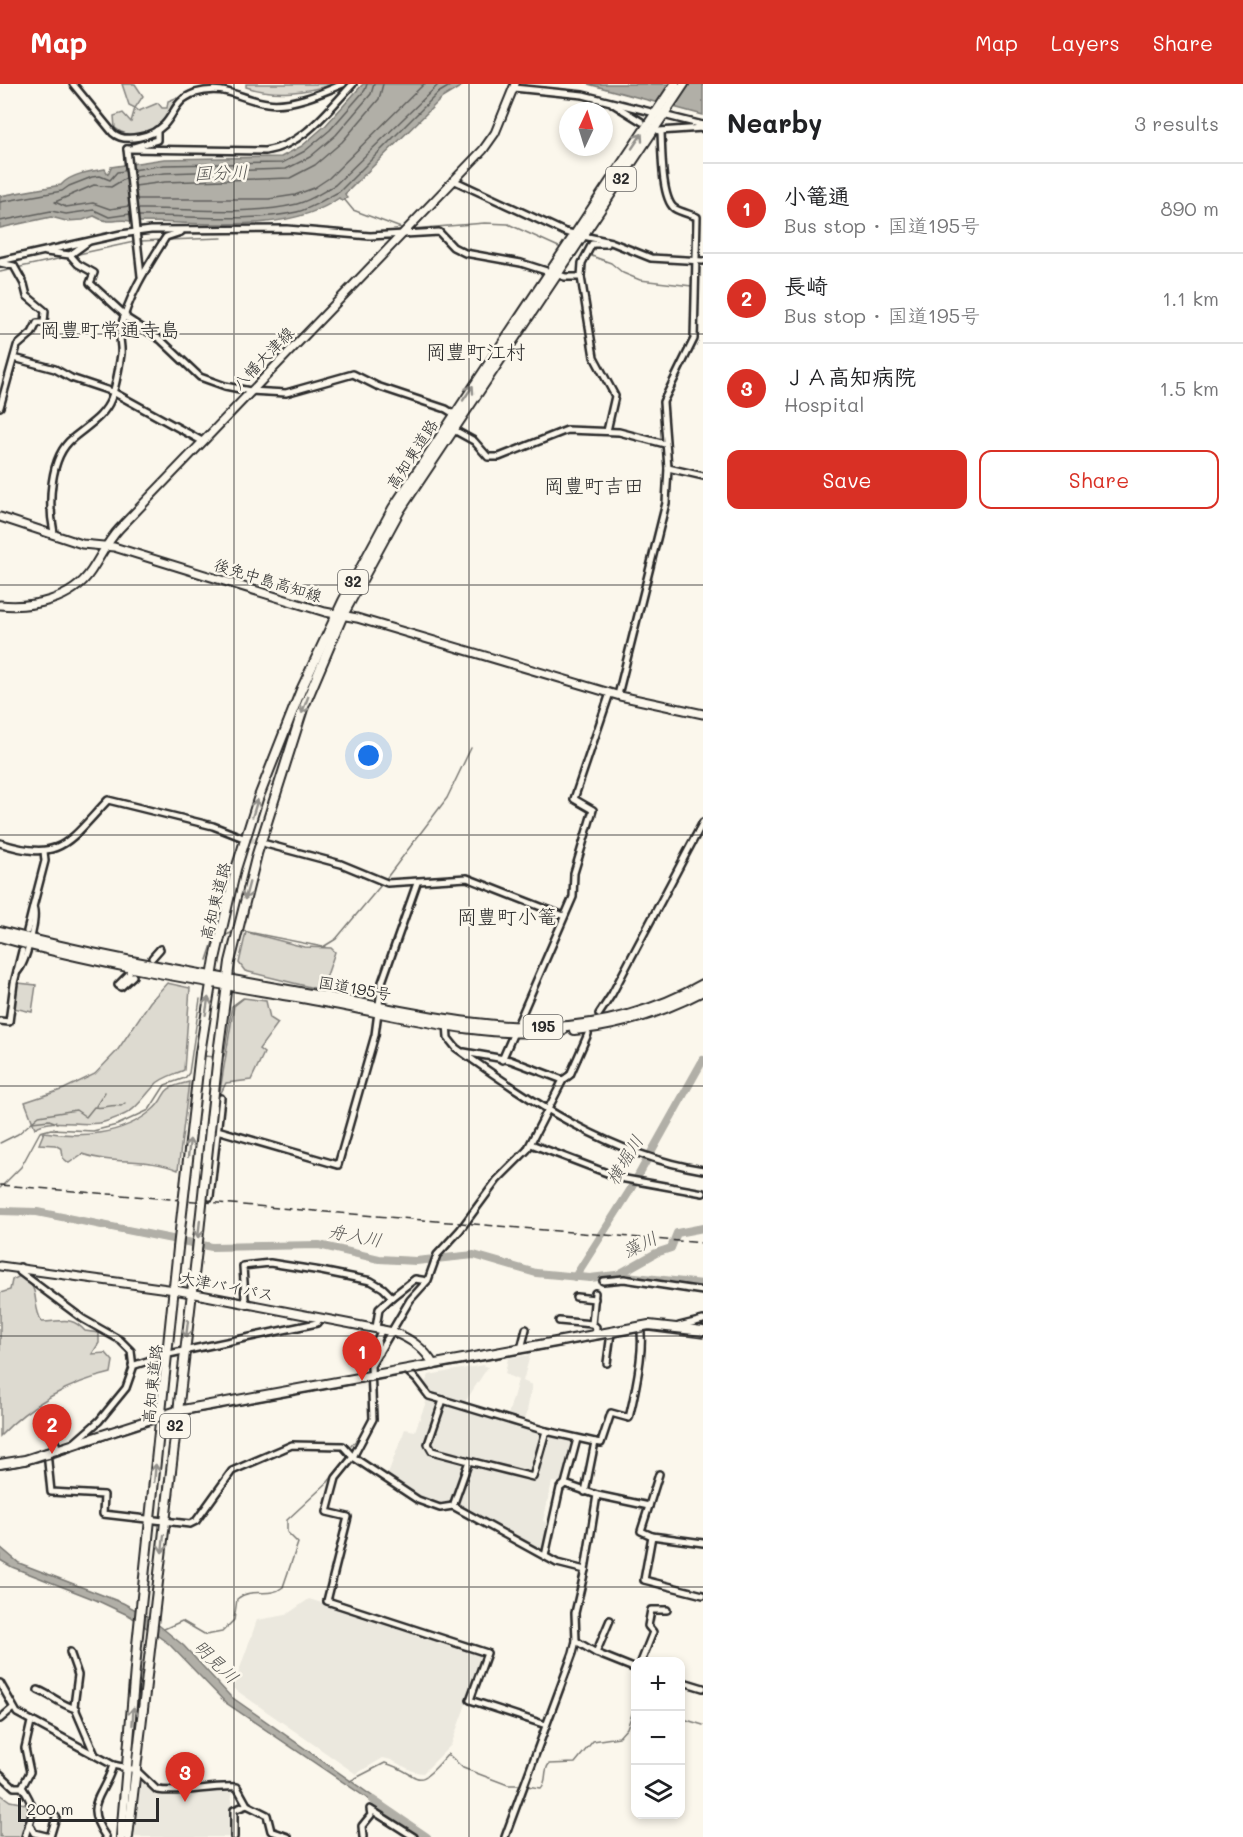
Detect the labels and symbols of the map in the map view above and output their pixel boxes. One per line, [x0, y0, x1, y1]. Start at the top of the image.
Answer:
north arrow [559, 102, 613, 156]
one-way arrow [631, 133, 643, 149]
water label: 国分川 [194, 159, 248, 185]
road number: 32 [606, 167, 636, 191]
district label: 岡豊町常通寺島 [40, 316, 180, 342]
street label: 八幡大津線 [227, 322, 298, 394]
district label: 岡豊町江村 [426, 338, 526, 364]
one-way arrow [462, 385, 474, 402]
street label: 高知東道路 [381, 414, 442, 493]
district label: 岡豊町吉田 [544, 472, 644, 498]
street label: 後免中島高知線 [212, 553, 325, 606]
road number: 32 [338, 570, 368, 594]
one-way arrow [298, 695, 309, 714]
your location [354, 741, 383, 770]
one-way arrow [250, 799, 261, 818]
street label: 高知東道路 [195, 860, 234, 942]
one-way arrow [240, 881, 252, 900]
district label: 岡豊町小篭 [457, 903, 557, 929]
street label: 国道195号 [317, 971, 393, 1004]
one-way arrow [201, 996, 212, 1016]
road number: 195 [524, 1015, 562, 1039]
water label: 横堀川 [600, 1130, 648, 1189]
one-way arrow [184, 1138, 195, 1158]
water label: 舟入川 [326, 1218, 384, 1252]
one-way arrow [193, 1219, 204, 1238]
water label: 藻川 [618, 1225, 661, 1263]
street label: 大津バイパス [178, 1266, 276, 1305]
one-way arrow [181, 1319, 192, 1338]
pin: 1 [342, 1332, 382, 1381]
street label: 高知東道路 [137, 1343, 166, 1425]
pin: 2 [32, 1404, 72, 1454]
road number: 32 [160, 1414, 190, 1438]
one-way arrow [150, 1463, 161, 1483]
one-way arrow [157, 1533, 168, 1553]
water label: 明見川 [189, 1634, 244, 1689]
one-way arrow [127, 1707, 138, 1727]
pin: 3 [166, 1752, 204, 1802]
scale bar [18, 1795, 159, 1822]

